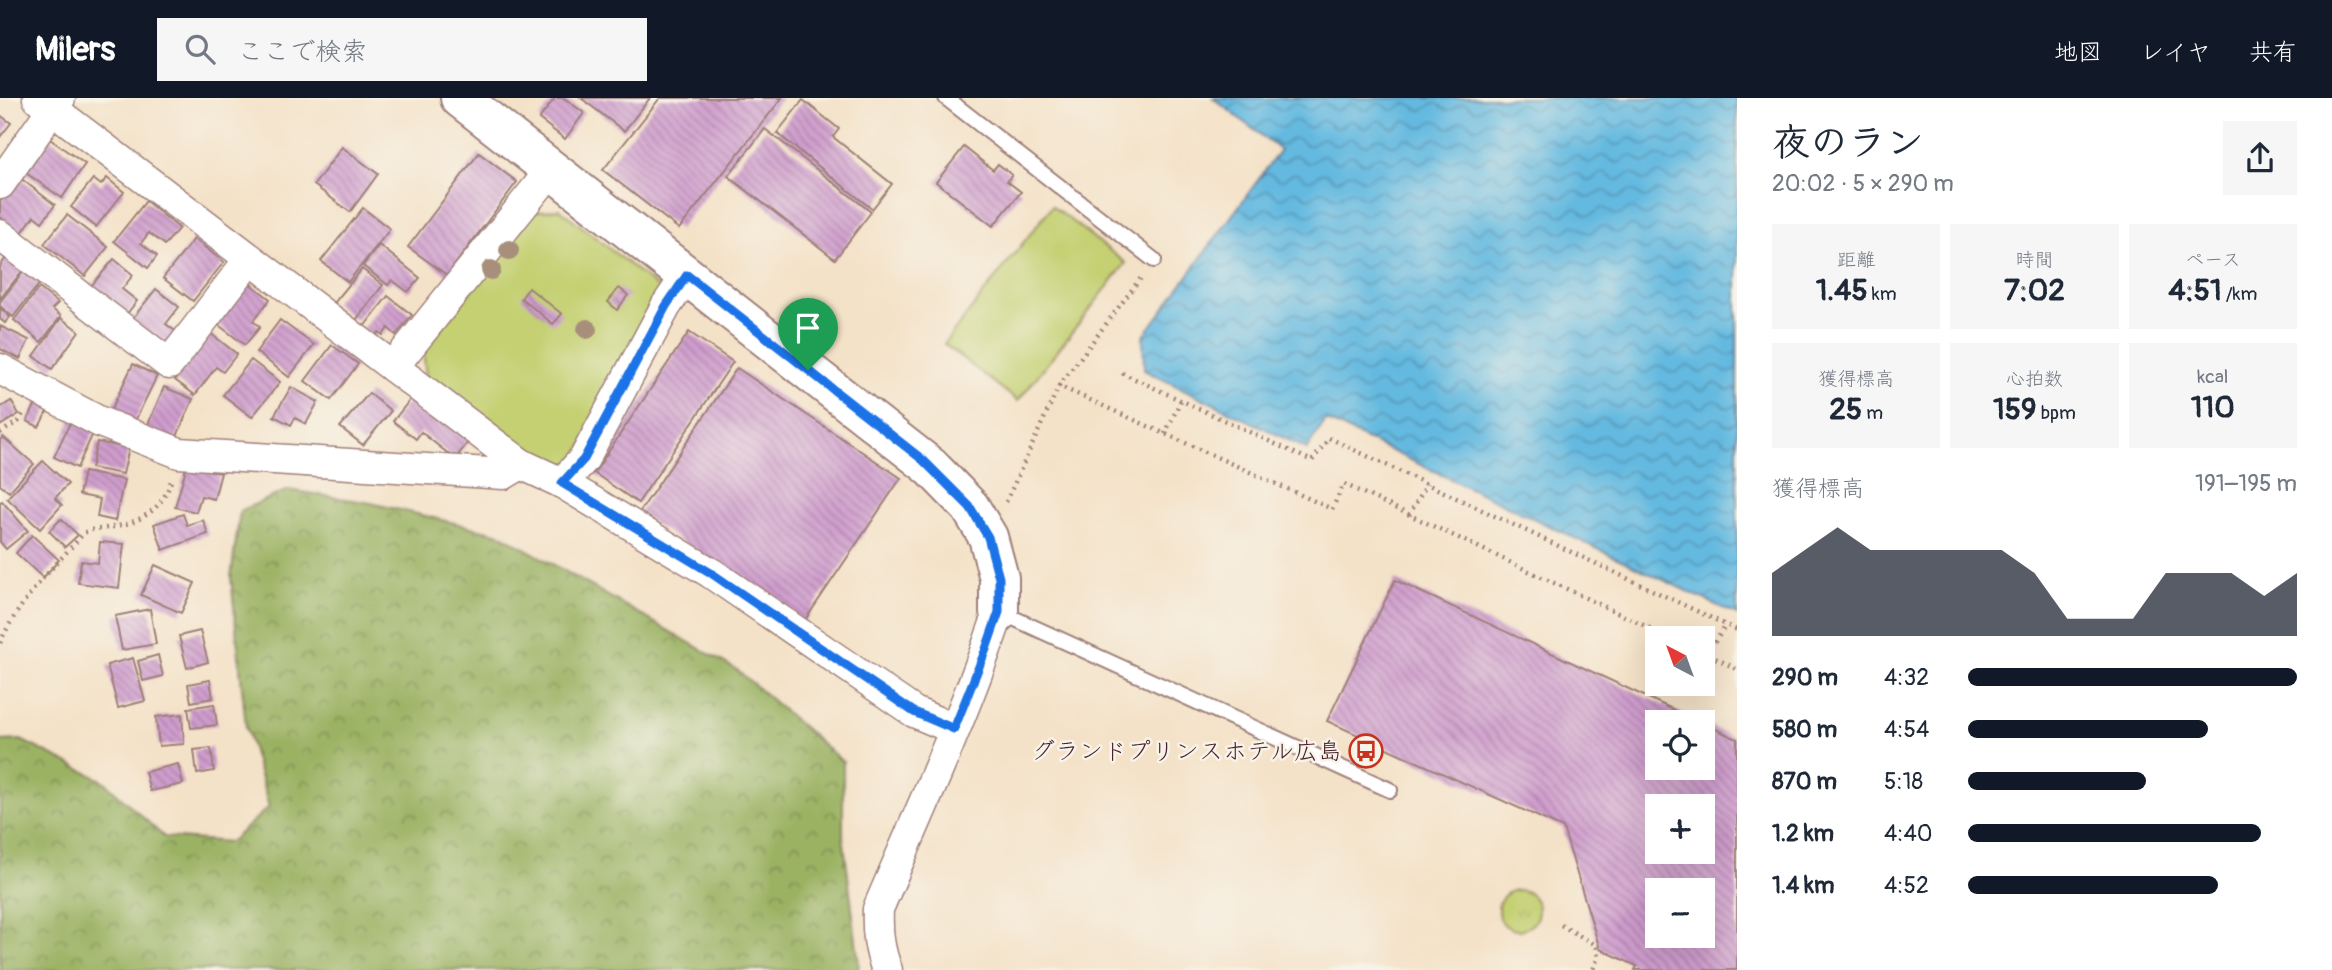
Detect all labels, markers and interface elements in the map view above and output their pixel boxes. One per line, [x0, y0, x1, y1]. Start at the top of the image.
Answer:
search box [157, 18, 647, 81]
text: Milers [35, 29, 115, 70]
icon: search [181, 30, 219, 68]
text: ここで検索 [237, 36, 367, 68]
text: 地図 [2054, 38, 2102, 67]
text: レイヤ [2140, 38, 2211, 67]
text: 共有 [2249, 38, 2297, 67]
text: 夜のラン [1772, 119, 1924, 167]
button: share [2223, 121, 2297, 195]
text: 20:02 · 5 × 290 m [1772, 169, 1954, 198]
text: 距離 [1837, 248, 1875, 272]
text: 時間 [2015, 248, 2054, 272]
text: ペース [2185, 248, 2241, 272]
text: 1.45 [1816, 272, 1868, 309]
text: 7:02 [2004, 272, 2065, 309]
text: 4:51 [2168, 272, 2222, 309]
text: km [1868, 282, 1897, 306]
text: /km [2222, 282, 2257, 306]
pin [778, 298, 838, 370]
icon: arrive [789, 309, 827, 347]
text: kcal [2197, 365, 2228, 389]
text: 獲得標高 [1818, 367, 1894, 391]
text: 心拍数 [2006, 367, 2063, 391]
text: 110 [2191, 389, 2235, 426]
text: 25 [1829, 391, 1862, 428]
text: 159 [1993, 391, 2037, 428]
text: m [1862, 401, 1883, 425]
text: bpm [2037, 401, 2076, 425]
text: 191–195 m [2195, 469, 2297, 498]
text: 獲得標高 [1772, 474, 1864, 503]
north arrow [1645, 626, 1715, 696]
map controls [1645, 626, 1715, 948]
text: 290 m [1772, 663, 1838, 692]
text: 4:32 [1884, 663, 1929, 692]
button: locate [1645, 710, 1715, 780]
text: 580 m [1772, 715, 1837, 744]
text: 4:54 [1884, 715, 1929, 744]
bus stop icon: グランドプリンスホテル広島 [1347, 732, 1385, 770]
place label: グランドプリンスホテル広島 [1031, 737, 1342, 766]
text: 870 m [1772, 767, 1837, 796]
text: 5:18 [1884, 767, 1923, 796]
button: + [1645, 794, 1715, 864]
text: 1.2 km [1772, 819, 1834, 848]
text: 4:40 [1884, 819, 1933, 848]
text: 1.4 km [1772, 871, 1834, 900]
text: 4:52 [1884, 871, 1929, 900]
button: − [1645, 878, 1715, 948]

